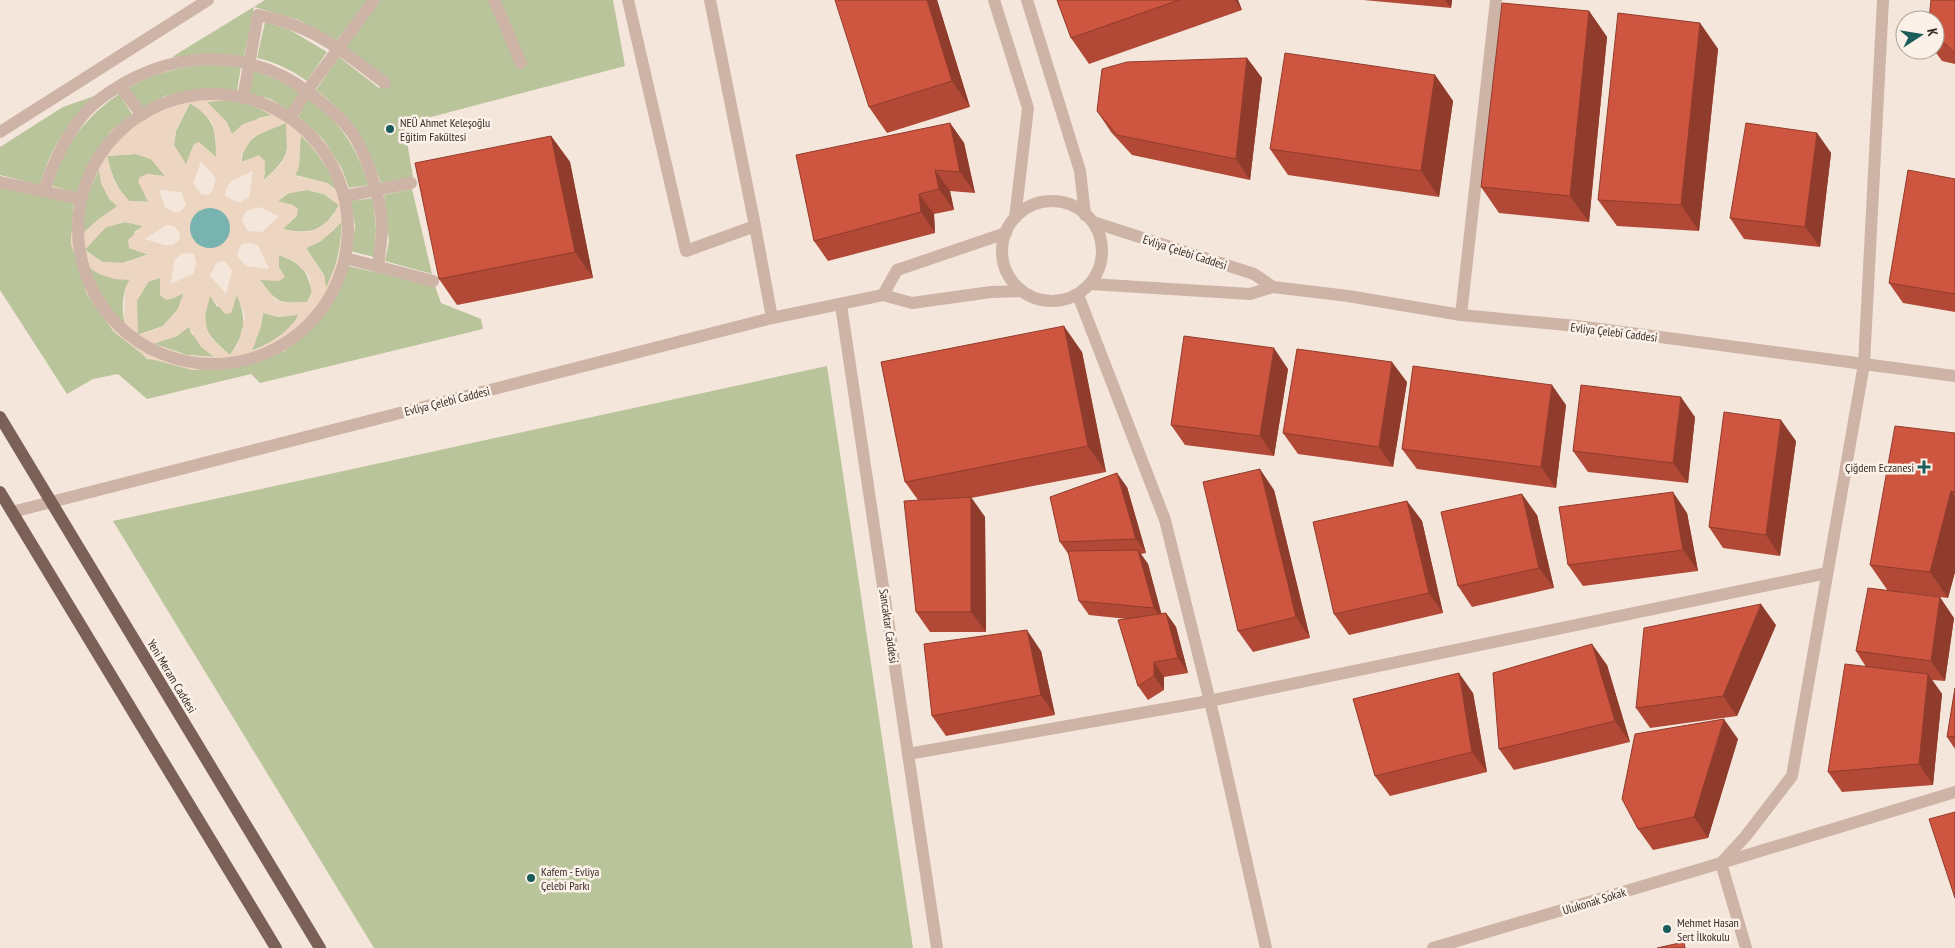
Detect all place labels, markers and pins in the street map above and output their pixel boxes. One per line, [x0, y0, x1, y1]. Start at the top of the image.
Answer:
place label: NEÜ Ahmet Keleşoğlu Eğitim Fakültesi [400, 115, 490, 144]
marker: NEÜ Ahmet Keleşoğlu Eğitim Fakültesi [384, 123, 396, 135]
place label: Çiğdem Eczanesi [1845, 460, 1914, 475]
marker: Çiğdem Eczanesi [1918, 461, 1930, 473]
place label: Kafem - Evliya Çelebi Parkı [541, 864, 600, 893]
marker: Kafem - Evliya Çelebi Parkı [525, 872, 537, 884]
place label: Mehmet Hasan Sert İlkokulu [1677, 915, 1739, 944]
marker: Mehmet Hasan Sert İlkokulu [1661, 923, 1673, 935]

